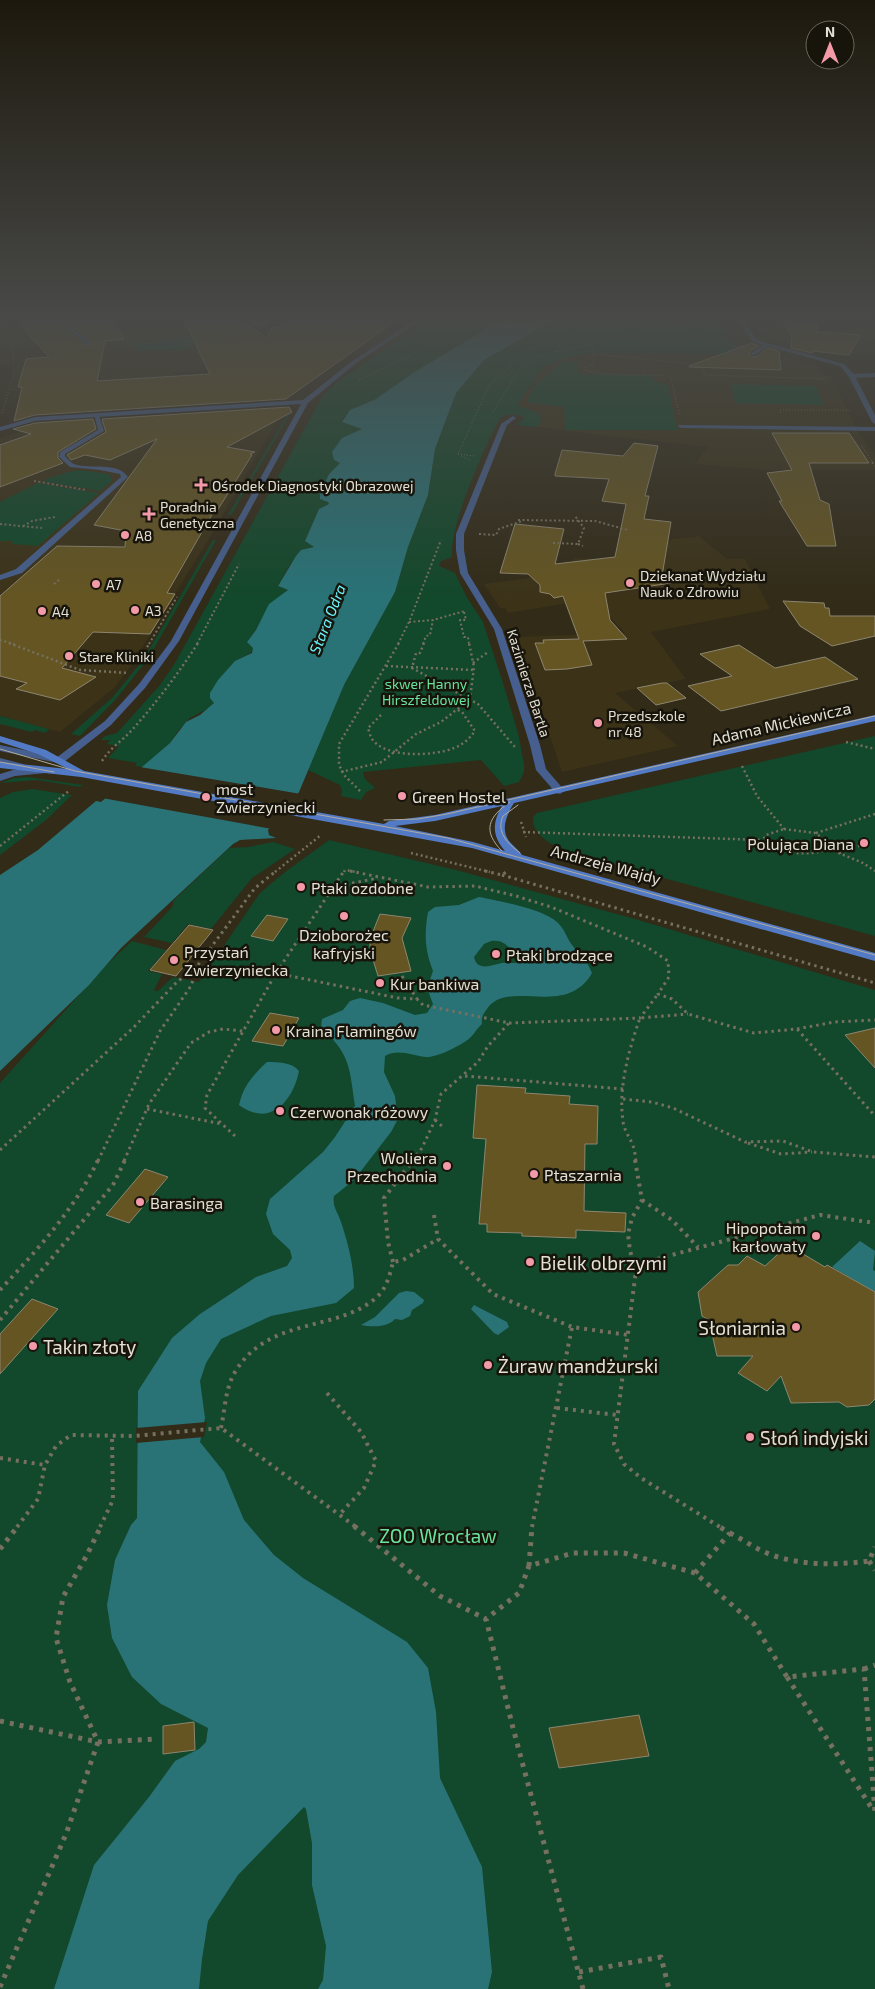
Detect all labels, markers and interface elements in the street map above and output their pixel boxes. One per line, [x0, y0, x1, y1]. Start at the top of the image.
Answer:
north arrow [805, 20, 855, 70]
text: N [825, 23, 835, 40]
place label: Ośrodek Diagnostyki Obrazowej [212, 477, 414, 494]
marker: Ośrodek Diagnostyki Obrazowej [194, 478, 208, 492]
place label: Poradnia Genetyczna [160, 498, 234, 531]
marker: Poradnia Genetyczna [142, 507, 156, 521]
place label: A8 [135, 527, 152, 544]
marker: A8 [119, 529, 131, 541]
place label: Dziekanat Wydziału Nauk o Zdrowiu [640, 567, 766, 600]
place label: A7 [106, 576, 121, 593]
marker: Dziekanat Wydziału Nauk o Zdrowiu [624, 577, 636, 589]
marker: A7 [90, 578, 102, 590]
water label: Stara Odra [305, 582, 349, 656]
place label: A3 [145, 602, 162, 619]
place label: A4 [52, 603, 69, 620]
marker: A3 [129, 604, 141, 616]
marker: A4 [36, 605, 48, 617]
street label: Kazimierza Bartla [504, 627, 554, 739]
place label: Stare Kliniki [79, 648, 154, 665]
marker: Stare Kliniki [63, 650, 75, 662]
park label: skwer Hanny Hirszfeldowej [382, 675, 470, 708]
street label: Adama Mickiewicza [709, 698, 853, 748]
place label: Przedszkole nr 48 [608, 707, 685, 740]
marker: Przedszkole nr 48 [592, 717, 604, 729]
place label: most Zwierzyniecki [216, 779, 316, 816]
place label: Green Hostel [412, 787, 506, 806]
marker: Green Hostel [396, 790, 408, 802]
marker: most Zwierzyniecki [200, 791, 212, 803]
place label: Polująca Diana [747, 834, 854, 854]
marker: Polująca Diana [858, 837, 870, 849]
street label: Andrzeja Wajdy [549, 840, 664, 889]
place label: Ptaki ozdobne [311, 878, 413, 897]
marker: Ptaki ozdobne [295, 881, 307, 893]
marker: Dzioborożec kafryjski [338, 910, 350, 922]
place label: Dzioborożec kafryjski [299, 925, 389, 963]
place label: Przystań Zwierzyniecka [184, 942, 288, 979]
place label: Ptaki brodzące [506, 945, 613, 964]
marker: Ptaki brodzące [490, 948, 502, 960]
marker: Przystań Zwierzyniecka [168, 954, 180, 966]
place label: Kur bankiwa [390, 974, 479, 993]
marker: Kur bankiwa [374, 977, 386, 989]
place label: Kraina Flamingów [286, 1021, 417, 1040]
marker: Kraina Flamingów [270, 1024, 282, 1036]
place label: Czerwonak różowy [290, 1102, 429, 1121]
marker: Czerwonak różowy [274, 1105, 286, 1117]
place label: Woliera Przechodnia [347, 1148, 437, 1185]
marker: Woliera Przechodnia [441, 1160, 453, 1172]
place label: Ptaszarnia [544, 1165, 622, 1184]
marker: Ptaszarnia [528, 1168, 540, 1180]
place label: Barasinga [150, 1193, 223, 1212]
marker: Barasinga [134, 1196, 146, 1208]
place label: Hipopotam karłowaty [726, 1218, 807, 1255]
marker: Hipopotam karłowaty [810, 1230, 822, 1242]
place label: Bielik olbrzymi [540, 1251, 667, 1274]
marker: Bielik olbrzymi [524, 1256, 536, 1268]
place label: Słoniarnia [698, 1316, 786, 1339]
marker: Słoniarnia [790, 1321, 802, 1333]
place label: Takin złoty [43, 1335, 136, 1358]
marker: Takin złoty [27, 1340, 39, 1352]
place label: Żuraw mandżurski [498, 1354, 658, 1377]
marker: Żuraw mandżurski [482, 1359, 494, 1371]
place label: Słoń indyjski [760, 1426, 868, 1449]
marker: Słoń indyjski [744, 1431, 756, 1443]
park label: ZOO Wrocław [379, 1524, 497, 1547]

